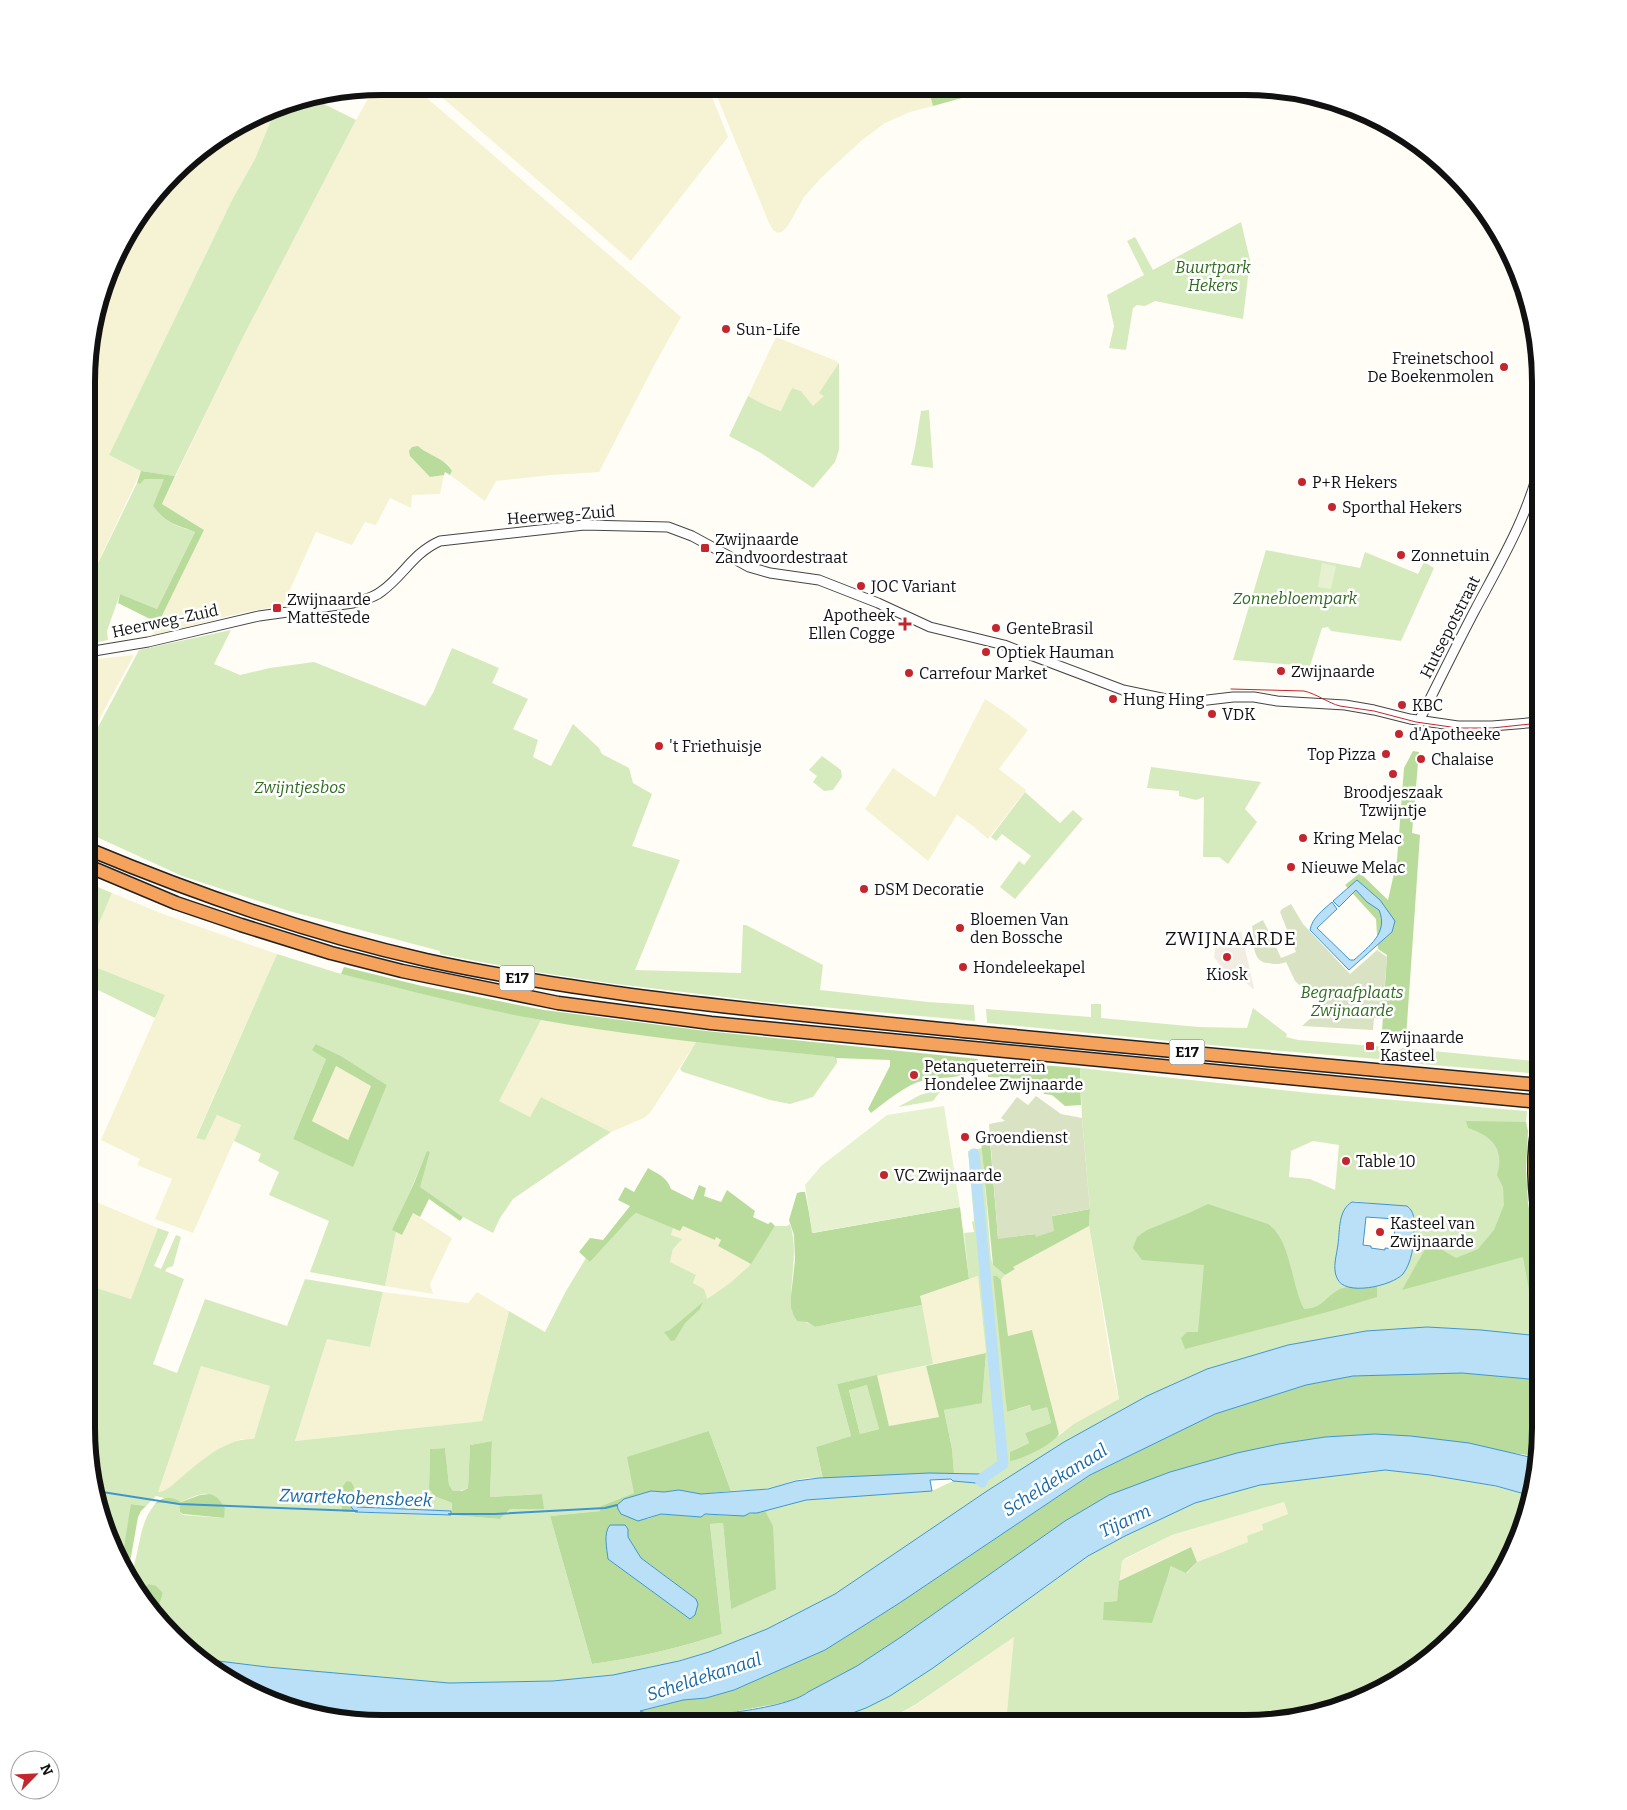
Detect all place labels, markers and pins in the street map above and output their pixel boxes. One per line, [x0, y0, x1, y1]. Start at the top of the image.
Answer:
place label: Sun-Life [736, 320, 800, 339]
marker: Sun-Life [720, 323, 732, 335]
place label: Freinetschool De Boekenmolen [1367, 349, 1494, 386]
marker: Freinetschool De Boekenmolen [1498, 361, 1510, 373]
place label: P+R Hekers [1312, 473, 1397, 492]
marker: P+R Hekers [1296, 476, 1308, 488]
place label: Sporthal Hekers [1342, 498, 1462, 517]
marker: Sporthal Hekers [1326, 501, 1338, 513]
place label: Zwijnaarde Zandvoordestraat [715, 530, 848, 567]
marker: Zwijnaarde Zandvoordestraat [699, 542, 711, 554]
place label: Zonnetuin [1411, 546, 1490, 565]
marker: Zonnetuin [1395, 549, 1407, 561]
place label: JOC Variant [870, 577, 957, 596]
marker: JOC Variant [855, 580, 867, 592]
place label: Zwijnaarde Mattestede [287, 590, 371, 627]
marker: Zwijnaarde Mattestede [271, 602, 283, 614]
place label: Apotheek Ellen Cogge [808, 606, 895, 643]
marker: Apotheek Ellen Cogge [899, 618, 911, 630]
place label: GenteBrasil [1006, 619, 1094, 638]
marker: GenteBrasil [990, 622, 1002, 634]
place label: Optiek Hauman [996, 643, 1114, 662]
marker: Optiek Hauman [980, 646, 992, 658]
place label: Zwijnaarde [1291, 662, 1375, 681]
place label: Carrefour Market [919, 664, 1048, 683]
marker: Zwijnaarde [1275, 665, 1287, 677]
marker: Carrefour Market [903, 667, 915, 679]
place label: Hung Hing [1123, 690, 1205, 709]
marker: Hung Hing [1107, 693, 1119, 705]
place label: KBC [1412, 696, 1443, 715]
marker: KBC [1396, 699, 1408, 711]
place label: VDK [1222, 705, 1256, 724]
marker: VDK [1206, 708, 1218, 720]
place label: d'Apotheeke [1409, 725, 1500, 744]
marker: d'Apotheeke [1393, 728, 1405, 740]
place label: 't Friethuisje [669, 737, 762, 756]
marker: 't Friethuisje [653, 740, 665, 752]
place label: Top Pizza [1307, 745, 1376, 764]
marker: Top Pizza [1380, 748, 1392, 760]
place label: Chalaise [1431, 750, 1494, 769]
marker: Chalaise [1415, 753, 1427, 765]
marker: Broodjeszaak Tzwijntje [1387, 768, 1399, 780]
place label: Broodjeszaak Tzwijntje [1343, 783, 1443, 820]
place label: Kring Melac [1313, 829, 1402, 848]
marker: Kring Melac [1297, 832, 1309, 844]
place label: Nieuwe Melac [1301, 858, 1405, 877]
marker: Nieuwe Melac [1285, 861, 1297, 873]
place label: DSM Decoratie [874, 880, 984, 899]
marker: DSM Decoratie [858, 883, 870, 895]
place label: Bloemen Van den Bossche [970, 910, 1069, 947]
marker: Bloemen Van den Bossche [954, 922, 966, 934]
marker: Kiosk [1221, 951, 1233, 963]
place label: Hondeleekapel [973, 958, 1086, 977]
marker: Hondeleekapel [957, 961, 969, 973]
place label: Kiosk [1206, 965, 1248, 984]
place label: Zwijnaarde Kasteel [1380, 1028, 1464, 1065]
marker: Zwijnaarde Kasteel [1364, 1040, 1376, 1052]
place label: Petanqueterrein Hondelee Zwijnaarde [924, 1057, 1083, 1094]
marker: Petanqueterrein Hondelee Zwijnaarde [908, 1069, 920, 1081]
place label: Groendienst [975, 1128, 1068, 1147]
marker: Groendienst [959, 1131, 971, 1143]
place label: Table 10 [1356, 1152, 1416, 1171]
marker: Table 10 [1340, 1155, 1352, 1167]
place label: VC Zwijnaarde [894, 1166, 1002, 1185]
marker: VC Zwijnaarde [878, 1169, 890, 1181]
place label: Kasteel van Zwijnaarde [1390, 1214, 1475, 1251]
marker: Kasteel van Zwijnaarde [1374, 1226, 1386, 1238]

